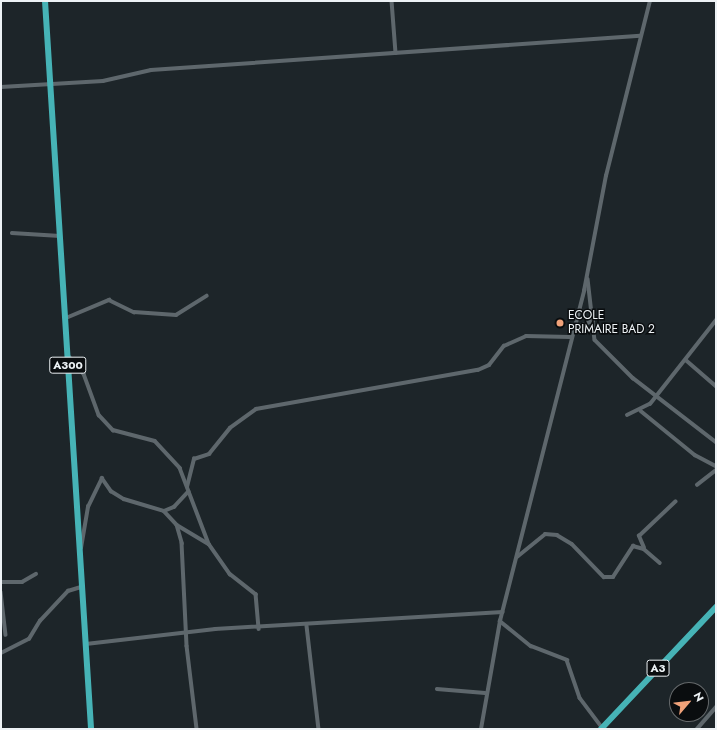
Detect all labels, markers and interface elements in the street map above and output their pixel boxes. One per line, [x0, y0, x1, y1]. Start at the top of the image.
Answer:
place label: ECOLE PRIMAIRE BAD 2 [568, 309, 655, 337]
marker: ECOLE PRIMAIRE BAD 2 [555, 318, 565, 328]
road number: A300 [49, 356, 87, 374]
road number: A3 [646, 659, 670, 677]
north arrow [669, 682, 709, 722]
text: N [690, 689, 708, 704]

